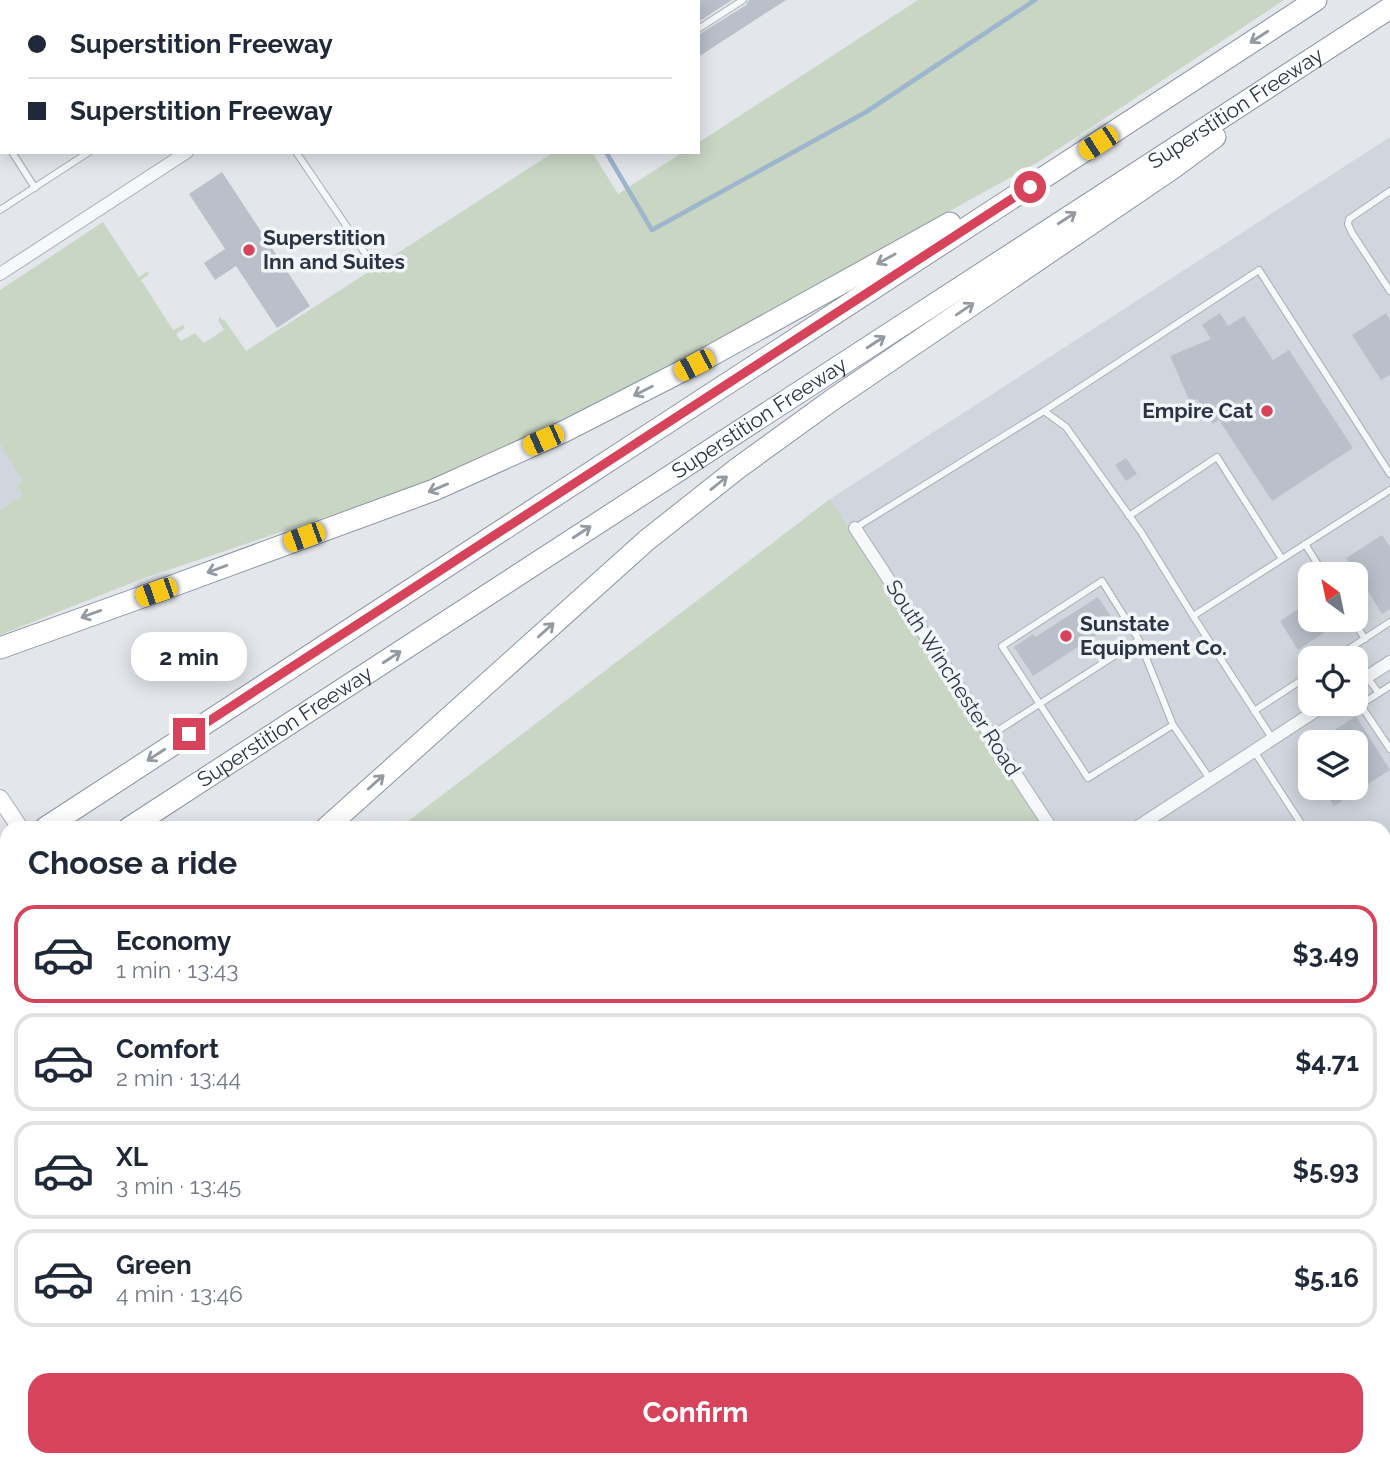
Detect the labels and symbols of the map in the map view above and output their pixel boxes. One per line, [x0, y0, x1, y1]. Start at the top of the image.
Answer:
one-way arrow [1250, 30, 1269, 45]
street label: Superstition Freeway [1143, 42, 1328, 174]
car [1075, 123, 1122, 163]
route start [1014, 171, 1046, 203]
one-way arrow [1056, 210, 1076, 224]
place label: Superstition Inn and Suites [263, 225, 405, 274]
marker: Superstition Inn and Suites [241, 242, 257, 258]
one-way arrow [877, 252, 897, 266]
one-way arrow [955, 302, 974, 316]
one-way arrow [866, 334, 885, 349]
car [671, 346, 718, 384]
street label: Superstition Freeway [667, 352, 851, 484]
one-way arrow [634, 384, 654, 398]
place label: Empire Cat [1142, 398, 1253, 423]
marker: Empire Cat [1259, 403, 1275, 419]
car [520, 422, 567, 458]
one-way arrow [709, 475, 727, 490]
one-way arrow [427, 482, 449, 495]
car [281, 520, 328, 554]
one-way arrow [572, 525, 592, 539]
north arrow [1298, 562, 1368, 632]
one-way arrow [206, 564, 228, 577]
car [133, 575, 180, 609]
street label: South Winchester Road [881, 575, 1026, 780]
one-way arrow [81, 609, 103, 622]
place label: Sunstate Equipment Co. [1080, 611, 1227, 660]
one-way arrow [536, 622, 554, 638]
marker: Sunstate Equipment Co. [1058, 628, 1074, 644]
callout: 2 min [131, 632, 247, 682]
one-way arrow [382, 649, 401, 664]
street label: Superstition Freeway [192, 660, 377, 792]
route end [173, 718, 205, 750]
one-way arrow [147, 748, 166, 762]
one-way arrow [367, 773, 384, 790]

